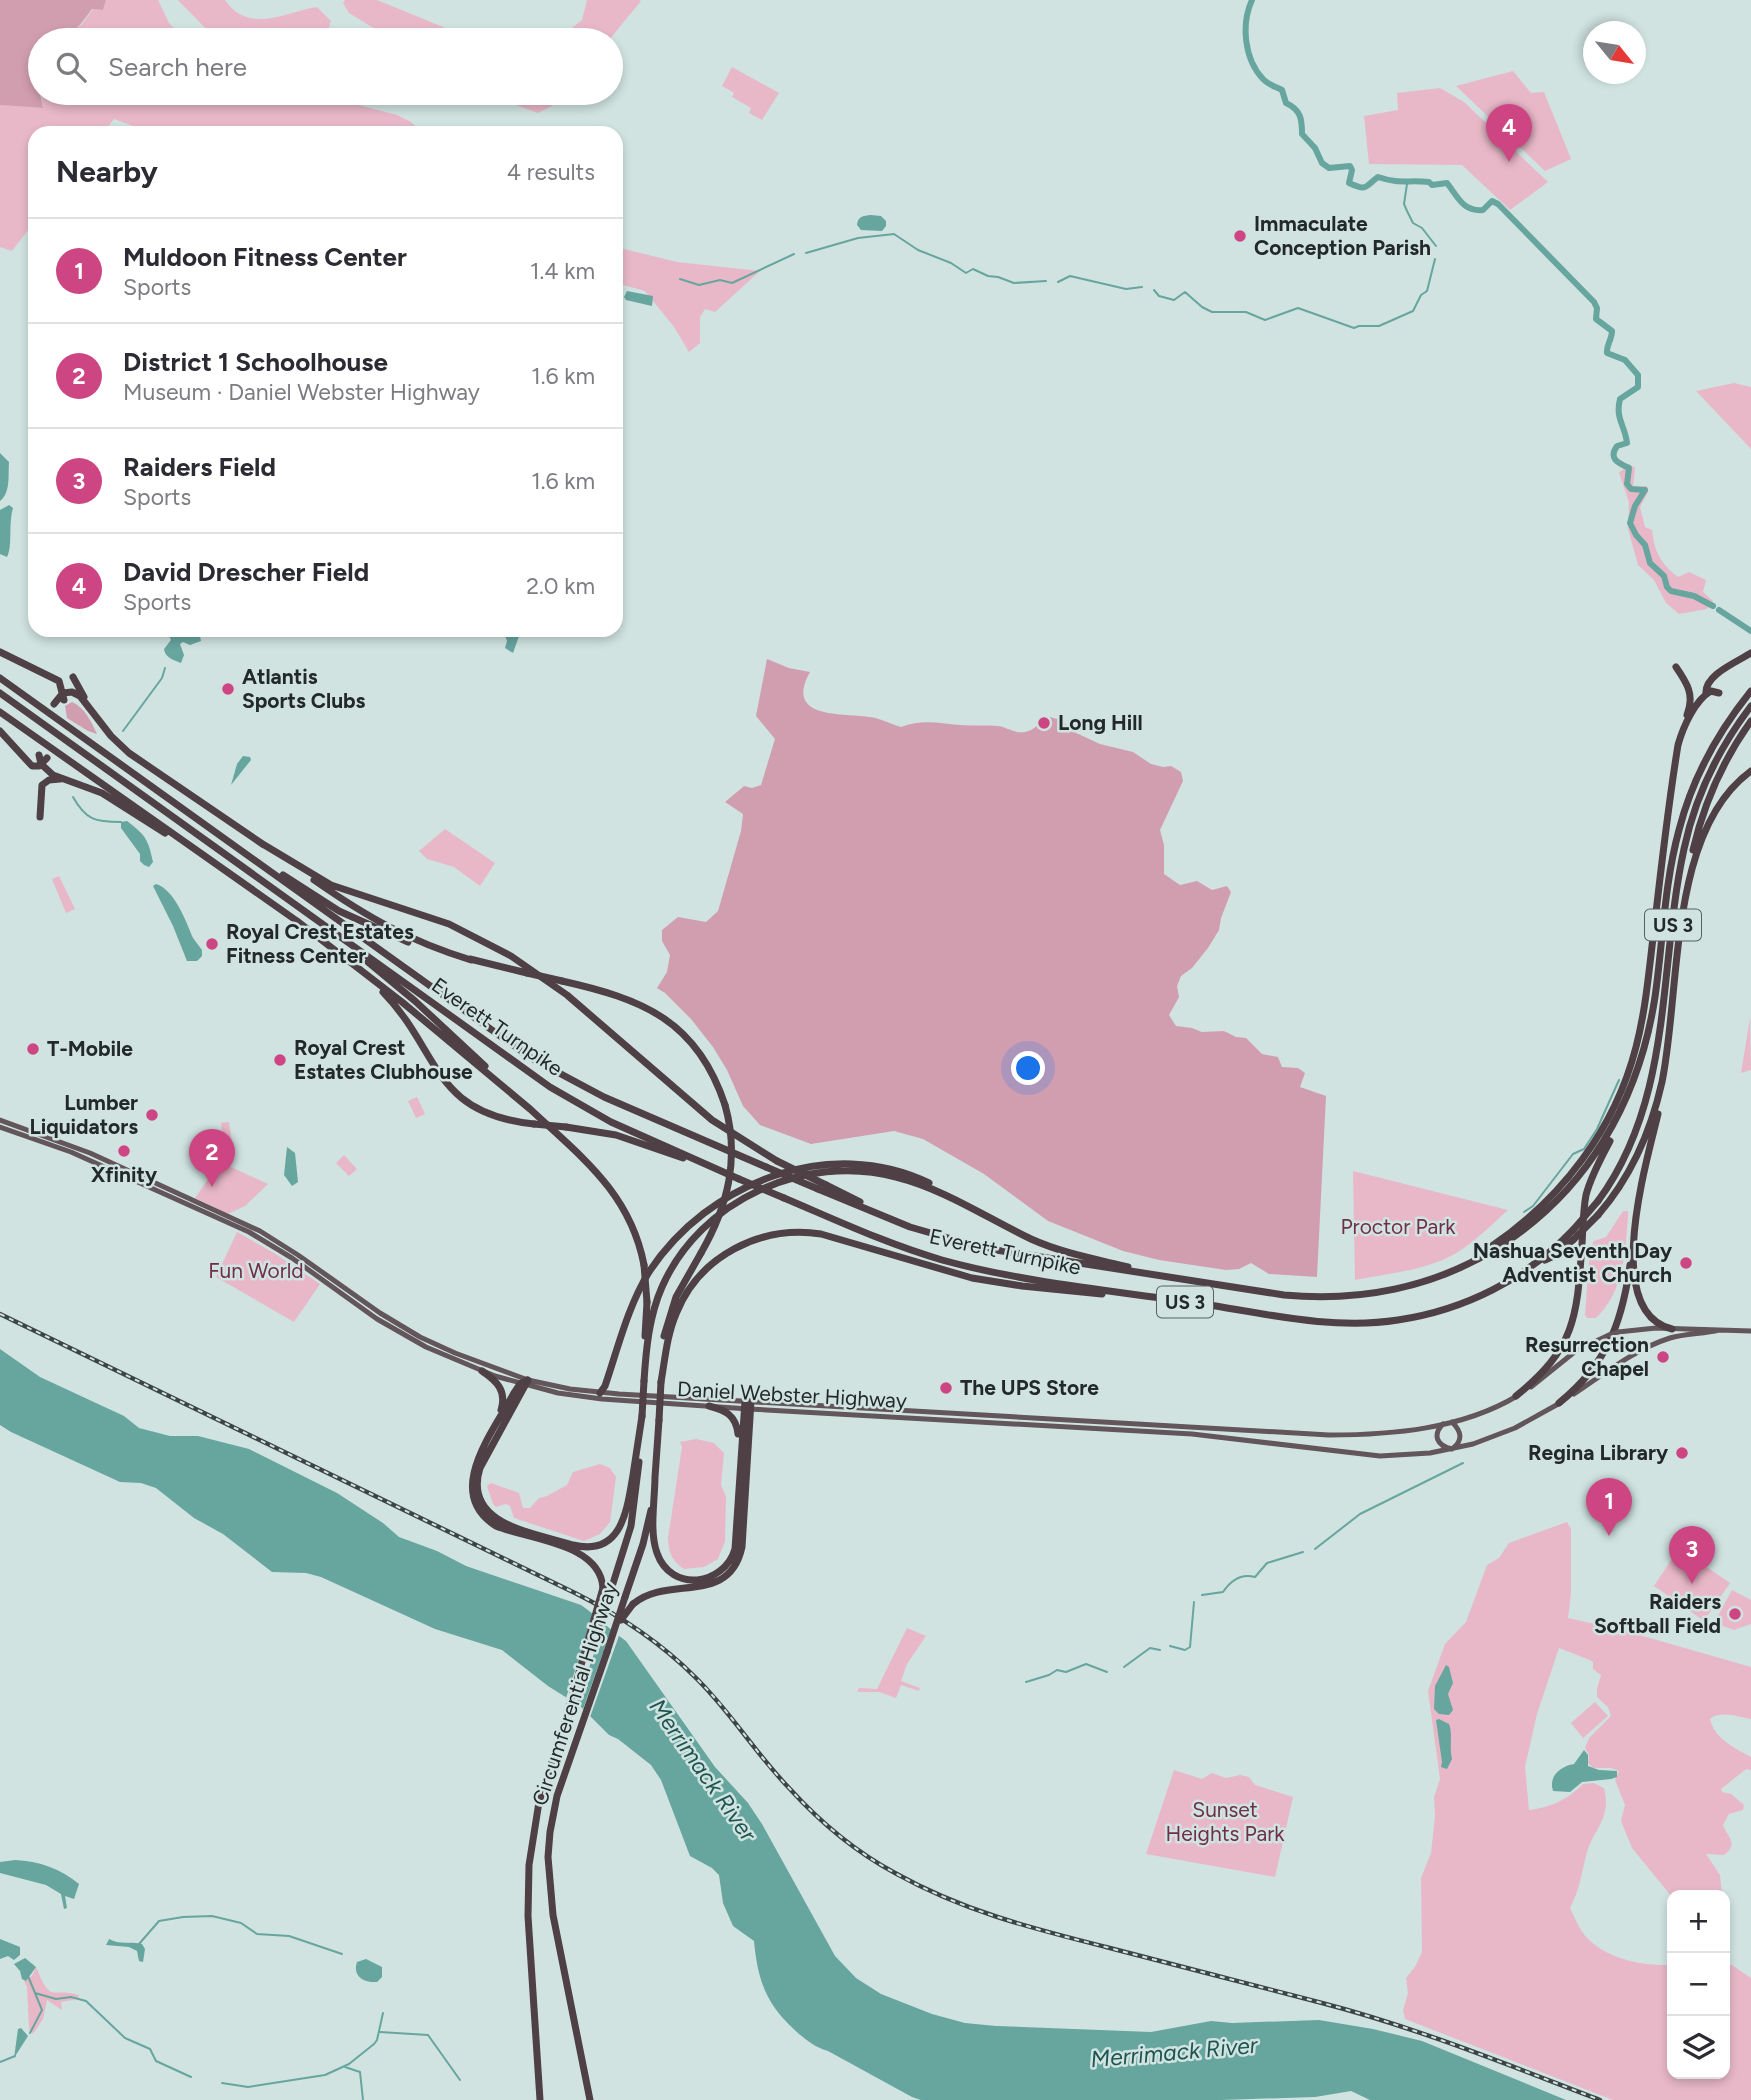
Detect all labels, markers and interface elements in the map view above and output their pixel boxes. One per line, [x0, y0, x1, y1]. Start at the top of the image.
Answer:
north arrow [1583, 21, 1646, 84]
search box [28, 28, 623, 105]
icon: search [52, 48, 90, 86]
text: Search here [108, 51, 247, 83]
pin: 4 [1486, 104, 1532, 162]
text: Nearby [56, 153, 158, 190]
text: 4 results [507, 158, 595, 186]
place label: Immaculate Conception Parish [1254, 211, 1431, 260]
marker: Immaculate Conception Parish [1232, 228, 1248, 244]
text: Muldoon Fitness Center [123, 241, 407, 273]
text: 1 [74, 257, 84, 285]
text: 1.4 km [530, 257, 595, 285]
text: Sports [123, 273, 191, 301]
text: District 1 Schoolhouse [123, 346, 388, 378]
text: 2 [72, 362, 86, 390]
text: 1.6 km [531, 362, 595, 390]
text: Museum · Daniel Webster Highway [123, 378, 480, 406]
text: Raiders Field [123, 451, 276, 483]
text: 3 [73, 467, 85, 495]
text: 1.6 km [531, 467, 595, 495]
text: Sports [123, 483, 191, 511]
text: David Drescher Field [123, 556, 369, 588]
text: 4 [72, 572, 86, 600]
text: 2.0 km [526, 572, 595, 600]
text: Sports [123, 588, 191, 616]
place label: Atlantis Sports Clubs [242, 664, 366, 713]
marker: Atlantis Sports Clubs [220, 681, 236, 697]
place label: Long Hill [1058, 710, 1143, 735]
marker: Long Hill [1036, 715, 1052, 731]
road number: US 3 [1645, 909, 1701, 940]
place label: Royal Crest Estates Fitness Center [226, 919, 414, 968]
marker: Royal Crest Estates Fitness Center [204, 936, 220, 952]
street label: Everett Turnpike [427, 972, 568, 1081]
place label: Royal Crest Estates Clubhouse [294, 1035, 473, 1084]
place label: T-Mobile [47, 1036, 133, 1061]
marker: T-Mobile [25, 1041, 41, 1057]
your location [1011, 1051, 1045, 1085]
marker: Royal Crest Estates Clubhouse [272, 1052, 288, 1068]
place label: Lumber Liquidators [29, 1090, 138, 1139]
marker: Lumber Liquidators [144, 1107, 160, 1123]
pin: 2 [189, 1129, 235, 1187]
marker: Xfinity [116, 1143, 132, 1159]
place label: Xfinity [91, 1162, 158, 1187]
park label: Proctor Park [1340, 1214, 1456, 1239]
street label: Everett Turnpike [927, 1223, 1083, 1280]
place label: Nashua Seventh Day Adventist Church [1473, 1238, 1673, 1287]
marker: Nashua Seventh Day Adventist Church [1678, 1255, 1694, 1271]
park label: Fun World [208, 1258, 304, 1283]
road number: US 3 [1157, 1286, 1213, 1318]
place label: Resurrection Chapel [1525, 1332, 1649, 1381]
marker: Resurrection Chapel [1655, 1349, 1671, 1365]
place label: The UPS Store [960, 1375, 1099, 1400]
street label: Daniel Webster Highway [677, 1376, 907, 1413]
marker: The UPS Store [938, 1380, 954, 1396]
place label: Regina Library [1528, 1440, 1669, 1465]
marker: Regina Library [1674, 1445, 1690, 1461]
pin: 1 [1586, 1478, 1632, 1536]
pin: 3 [1669, 1526, 1715, 1584]
street label: Circumferential Highway [527, 1579, 622, 1809]
place label: Raiders Softball Field [1594, 1589, 1721, 1638]
marker: Raiders Softball Field [1727, 1606, 1743, 1622]
water label: Merrimack River [644, 1693, 763, 1848]
park label: Sunset Heights Park [1165, 1797, 1285, 1846]
map controls [1667, 1890, 1730, 2079]
button: + [1667, 1890, 1730, 1953]
button: − [1667, 1953, 1730, 2016]
button: layers [1667, 2016, 1730, 2079]
water label: Merrimack River [1089, 2031, 1260, 2073]

